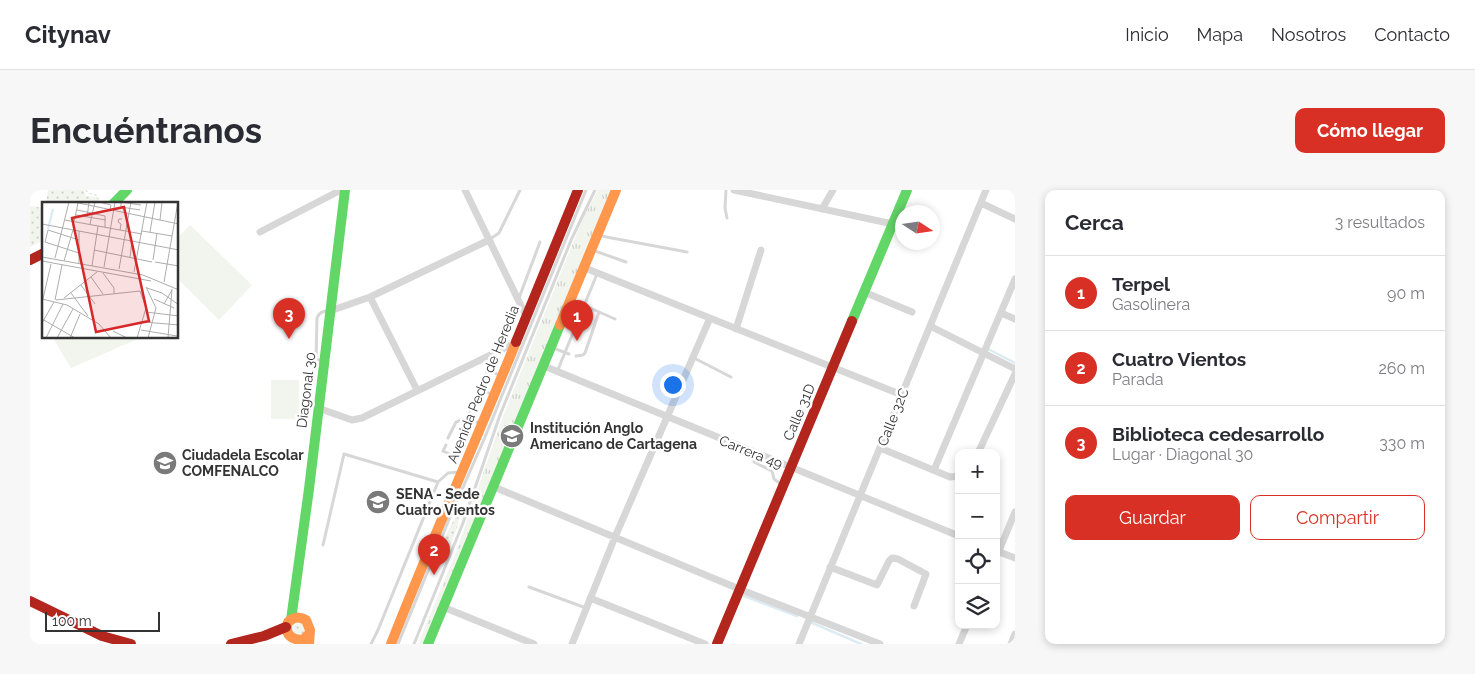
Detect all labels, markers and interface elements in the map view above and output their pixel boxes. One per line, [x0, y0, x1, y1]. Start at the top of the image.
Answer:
text: Citynav [25, 20, 111, 49]
text: Inicio [1125, 24, 1169, 45]
text: Mapa [1197, 24, 1243, 45]
text: Nosotros [1271, 24, 1346, 45]
text: Contacto [1374, 24, 1450, 45]
button: Cómo llegar [1295, 108, 1445, 153]
text: Encuéntranos [30, 110, 262, 151]
inset map [42, 202, 179, 339]
north arrow [895, 205, 940, 250]
text: Cerca [1065, 210, 1124, 235]
text: 3 resultados [1335, 213, 1425, 232]
text: Terpel [1112, 273, 1170, 295]
text: 1 [1077, 284, 1085, 303]
text: 90 m [1387, 284, 1425, 303]
text: Gasolinera [1112, 295, 1190, 314]
pin: 3 [273, 298, 305, 339]
pin: 1 [561, 300, 593, 341]
street label: Avenida Pedro de Heredia [444, 303, 522, 465]
text: Cuatro Vientos [1112, 348, 1246, 370]
street label: Diagonal 30 [293, 351, 319, 429]
text: 2 [1076, 359, 1086, 378]
text: 260 m [1378, 359, 1425, 378]
text: Parada [1112, 370, 1164, 389]
your location [660, 372, 686, 398]
street label: Calle 31D [780, 381, 818, 443]
street label: Calle 32C [874, 385, 912, 448]
place label: Institución Anglo Americano de Cartagena [530, 420, 697, 452]
school or university icon: Institución Anglo Americano de Cartagena [499, 423, 525, 449]
text: Biblioteca cedesarrollo [1112, 423, 1324, 445]
street label: Carrera 49 [717, 432, 785, 472]
text: 3 [1077, 434, 1085, 453]
text: 330 m [1379, 434, 1425, 453]
text: Lugar · Diagonal 30 [1112, 445, 1253, 464]
place label: Ciudadela Escolar COMFENALCO [182, 447, 304, 479]
map controls [955, 449, 1000, 629]
button: + [955, 449, 1000, 494]
school or university icon: Ciudadela Escolar COMFENALCO [152, 450, 178, 476]
place label: SENA - Sede Cuatro Vientos [396, 486, 495, 518]
school or university icon: SENA - Sede Cuatro Vientos [365, 489, 391, 515]
button: − [955, 494, 1000, 539]
button: Guardar [1065, 495, 1240, 540]
button: Compartir [1250, 495, 1425, 540]
pin: 2 [418, 534, 450, 575]
button: locate [955, 539, 1000, 584]
button: layers [955, 584, 1000, 629]
scale bar [45, 609, 160, 632]
text: 100 m [52, 613, 92, 629]

